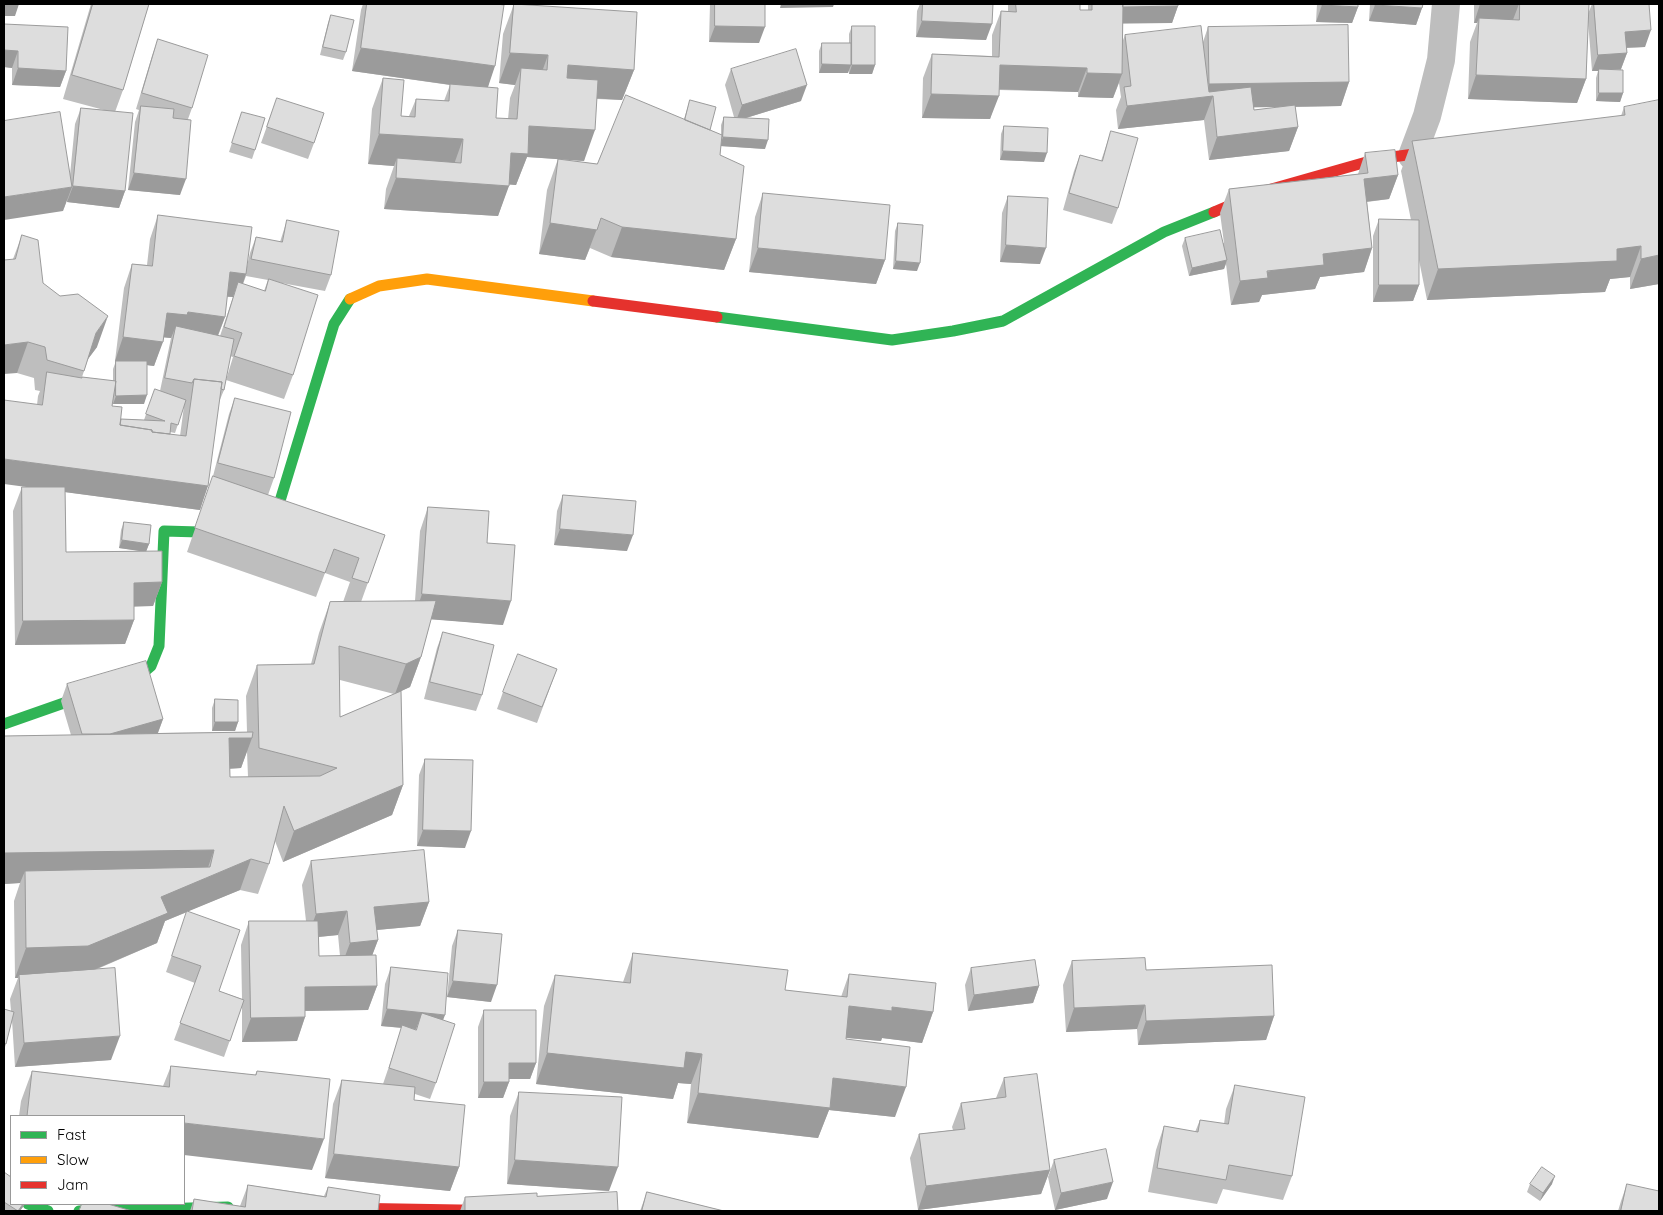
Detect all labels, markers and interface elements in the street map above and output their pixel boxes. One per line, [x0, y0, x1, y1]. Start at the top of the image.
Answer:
legend [10, 1115, 185, 1205]
text: Fast [57, 1125, 86, 1144]
text: Slow [57, 1150, 89, 1169]
text: Jam [57, 1175, 88, 1194]

